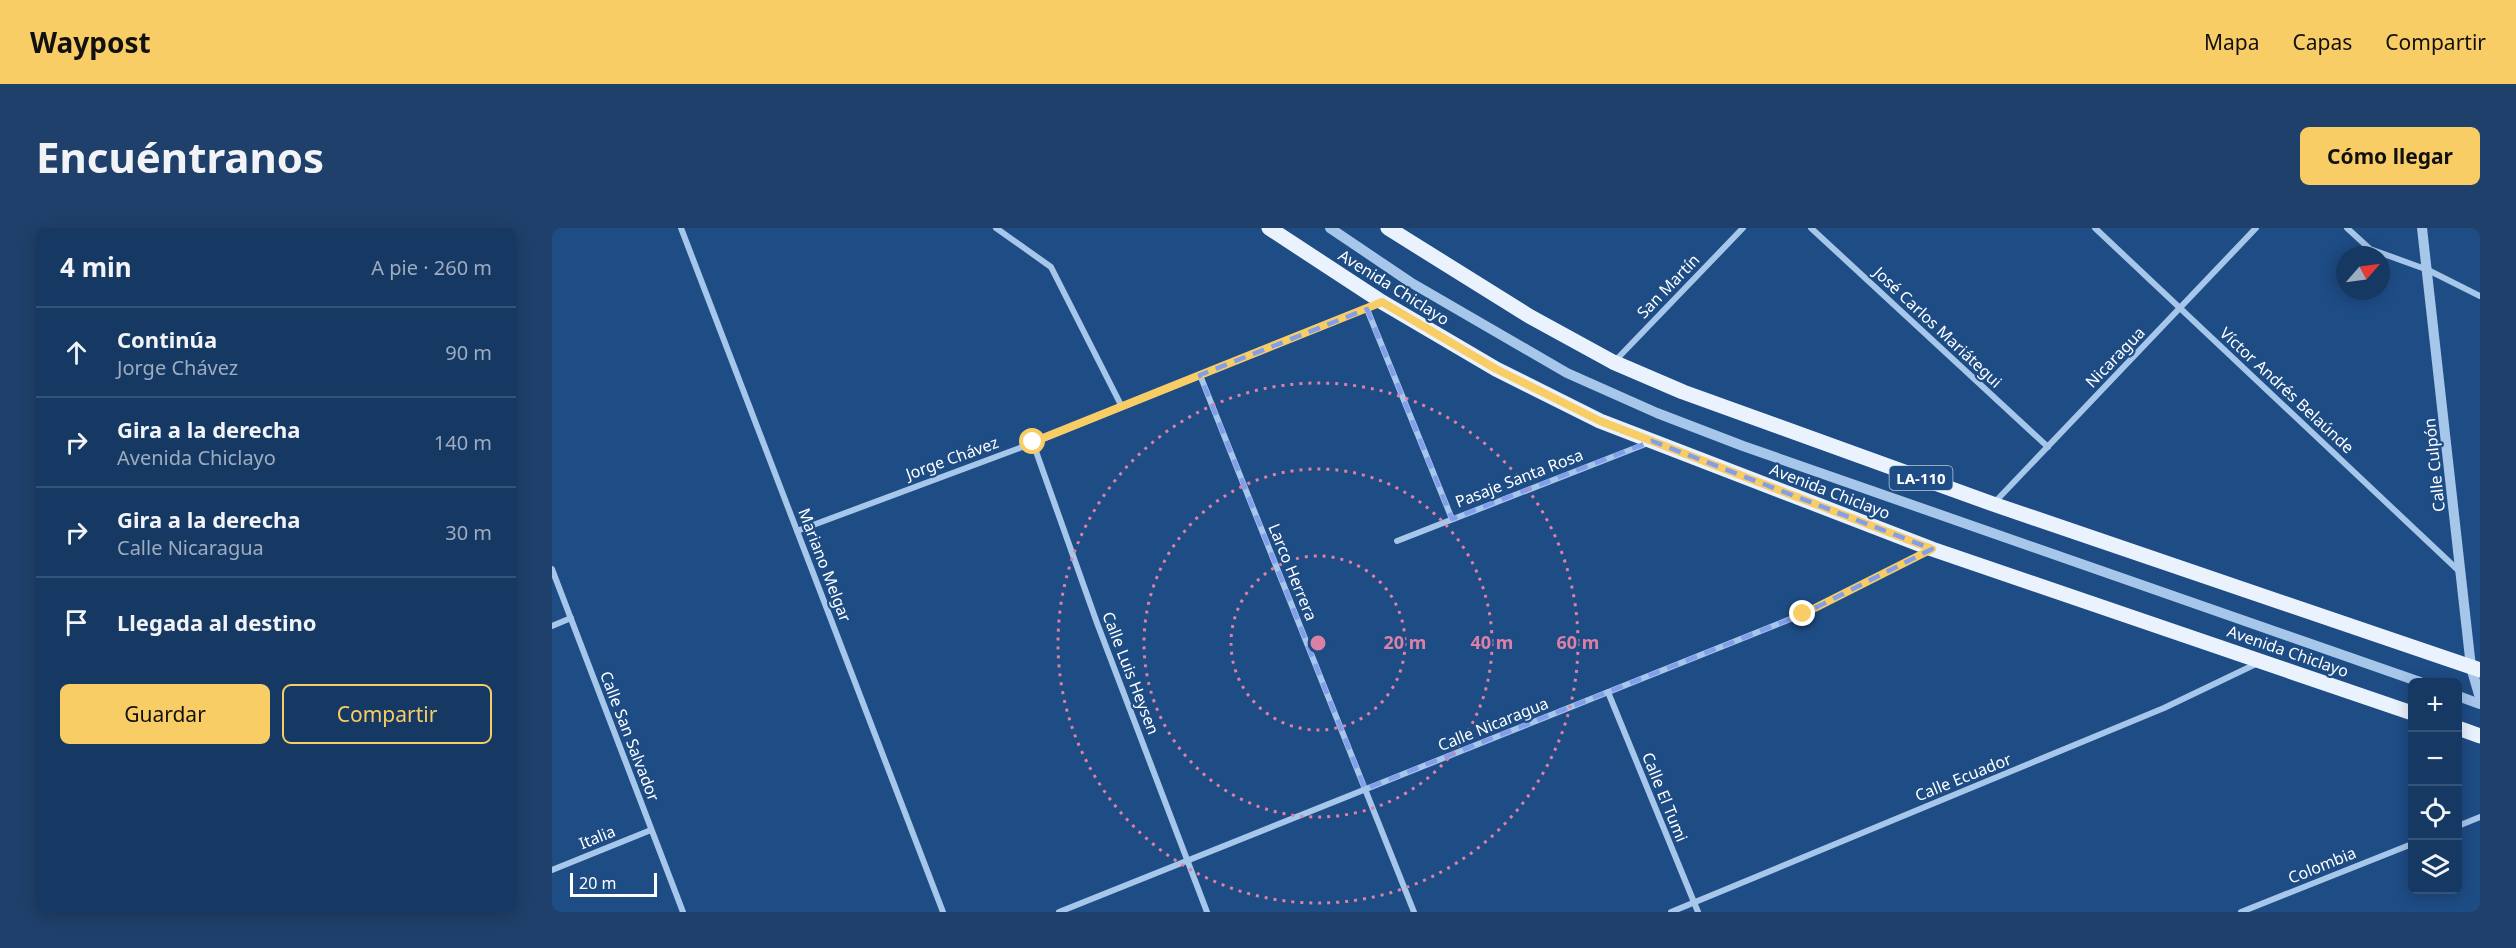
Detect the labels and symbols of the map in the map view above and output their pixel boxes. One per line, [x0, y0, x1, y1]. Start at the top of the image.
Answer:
street label: Avenida Chiclayo [1334, 244, 1454, 330]
north arrow [2336, 246, 2390, 300]
street label: San Martín [1632, 249, 1704, 323]
street label: José Carlos Mariátegui [1868, 260, 2007, 392]
street label: Nicaragua [2080, 322, 2150, 392]
street label: Víctor Andrés Belaúnde [2215, 322, 2359, 458]
street label: Calle Culpón [2418, 417, 2450, 513]
route start [1019, 428, 1045, 454]
street label: Jorge Chávez [901, 431, 1001, 486]
street label: Pasaje Santa Rosa [1452, 443, 1586, 513]
street label: Avenida Chiclayo [1767, 458, 1893, 524]
road number: LA-110 [1890, 466, 1952, 490]
street label: Mariano Melgar [793, 505, 857, 625]
street label: Larco Herrera [1263, 520, 1323, 624]
route end [1789, 600, 1815, 626]
street label: Calle Luis Heysen [1097, 608, 1165, 738]
street label: Avenida Chiclayo [2224, 620, 2352, 682]
text: 20 m [1384, 630, 1426, 654]
text: 40 m [1471, 630, 1513, 654]
text: 60 m [1557, 630, 1599, 654]
centre of rings [1308, 633, 1328, 653]
street label: Calle San Salvador [595, 668, 665, 804]
street label: Calle Nicaragua [1434, 692, 1552, 756]
street label: Calle Ecuador [1912, 748, 2015, 806]
street label: Calle El Tumi [1637, 749, 1693, 845]
street label: Italia [576, 820, 618, 854]
street label: Colombia [2285, 841, 2359, 889]
scale bar [570, 870, 657, 898]

